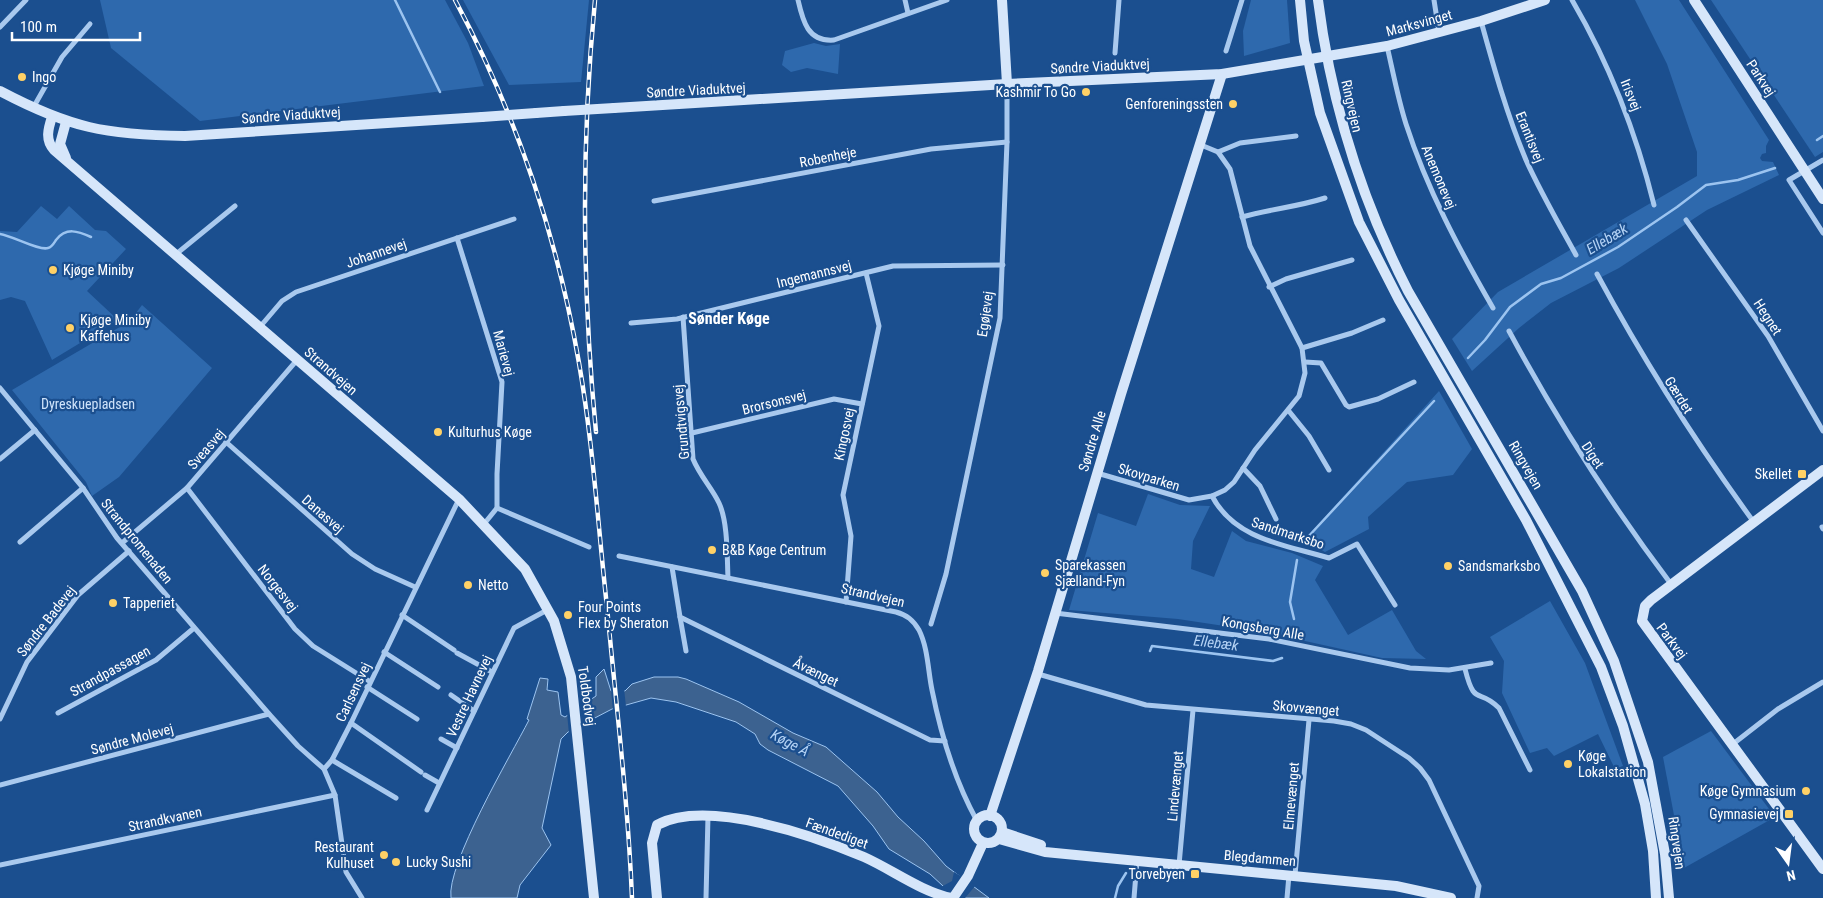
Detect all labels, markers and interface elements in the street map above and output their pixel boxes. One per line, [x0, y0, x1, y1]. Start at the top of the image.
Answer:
street label: Marksvinget [1384, 6, 1454, 40]
scale bar [12, 10, 140, 42]
text: 100 m [20, 18, 57, 36]
street label: Søndre Viaduktvej [1050, 55, 1150, 77]
street label: Parkvej [1743, 57, 1779, 99]
place label: Ingo [32, 69, 56, 85]
marker: Ingo [16, 71, 28, 83]
street label: Irisvej [1617, 77, 1645, 113]
street label: Ringvejen [1338, 78, 1366, 134]
street label: Søndre Viaduktvej [646, 79, 746, 101]
place label: Kashmir To Go [995, 84, 1076, 100]
marker: Kashmir To Go [1080, 86, 1092, 98]
place label: Genforeningssten [1125, 96, 1223, 112]
marker: Genforeningssten [1227, 98, 1239, 110]
street label: Søndre Viaduktvej [241, 104, 341, 126]
street label: Erantisvej [1513, 109, 1547, 165]
street label: Anemonevej [1418, 143, 1460, 211]
street label: Robenheje [798, 144, 858, 170]
water label: Ellebæk [1583, 219, 1631, 258]
street label: Johannevej [344, 235, 408, 271]
street label: Ingemannsvej [775, 257, 853, 291]
place label: Kjøge Miniby [63, 262, 134, 278]
marker: Kjøge Miniby [47, 264, 59, 276]
street label: Egøjevej [974, 290, 996, 338]
street label: Hegnet [1750, 296, 1786, 338]
district label: Sønder Køge [688, 309, 770, 328]
place label: Kjøge Miniby Kaffehus [80, 312, 151, 344]
marker: Kjøge Miniby Kaffehus [64, 322, 76, 334]
street label: Marievej [490, 328, 518, 378]
street label: Strandvejen [301, 344, 361, 398]
street label: Gærdet [1662, 374, 1696, 416]
street label: Grundtvigsvej [670, 384, 692, 460]
street label: Brorsonsvej [740, 386, 808, 418]
park label: Dyreskuepladsen [41, 396, 135, 412]
street label: Kingosvej [831, 406, 857, 462]
street label: Søndre Alle [1075, 408, 1109, 473]
place label: Kulturhus Køge [448, 424, 532, 440]
street label: Sveasvej [184, 425, 228, 473]
marker: Kulturhus Køge [432, 426, 444, 438]
street label: Ringvejen [1506, 438, 1546, 492]
street label: Diget [1578, 439, 1608, 471]
street label: Skovparken [1116, 460, 1182, 494]
place label: Skellet [1755, 466, 1792, 482]
marker: Skellet [1796, 468, 1808, 480]
street label: Danasvej [299, 492, 347, 536]
street label: Strandpromenaden [98, 495, 176, 587]
street label: Sandmarksbo [1249, 514, 1327, 552]
place label: B&B Køge Centrum [722, 542, 826, 558]
marker: B&B Køge Centrum [706, 544, 718, 556]
place label: Sparekassen Sjælland-Fyn [1055, 557, 1126, 589]
place label: Sandsmarksbo [1458, 558, 1540, 574]
marker: Sandsmarksbo [1442, 560, 1454, 572]
street label: Norgesvej [255, 561, 301, 615]
marker: Sparekassen Sjælland-Fyn [1039, 567, 1051, 579]
place label: Netto [478, 577, 508, 593]
marker: Netto [462, 579, 474, 591]
street label: Strandvejen [840, 580, 906, 610]
street label: Søndre Badevej [13, 582, 79, 660]
place label: Tapperiet [123, 595, 175, 611]
marker: Tapperiet [107, 597, 119, 609]
place label: Four Points Flex by Sheraton [578, 599, 669, 631]
marker: Four Points Flex by Sheraton [562, 609, 574, 621]
street label: Kongsberg Alle [1221, 613, 1306, 643]
street label: Parkvej [1653, 620, 1691, 662]
water label: Ellebæk [1193, 631, 1240, 655]
street label: Strandpassagen [67, 642, 153, 700]
street label: Vestre Havnevej [443, 652, 495, 740]
street label: Åvænget [791, 653, 842, 690]
street label: Carlsensvej [332, 660, 374, 724]
street label: Toldbodvej [575, 665, 599, 727]
street label: Skovvænget [1272, 697, 1340, 719]
street label: Søndre Molevej [89, 720, 175, 758]
water label: Køge Å [768, 725, 812, 761]
place label: Køge Lokalstation [1578, 748, 1646, 780]
street label: Lindevænget [1164, 750, 1186, 822]
marker: Køge Lokalstation [1562, 758, 1574, 770]
street label: Elmevænget [1280, 762, 1302, 830]
place label: Køge Gymnasium [1700, 783, 1796, 799]
marker: Køge Gymnasium [1800, 785, 1812, 797]
street label: Strandkvanen [127, 803, 203, 835]
place label: Gymnasievej [1709, 806, 1779, 822]
marker: Gymnasievej [1783, 808, 1795, 820]
street label: Fændediget [804, 814, 870, 852]
street label: Ringvejen [1665, 816, 1689, 870]
north arrow [1763, 838, 1813, 888]
place label: Restaurant Kulhuset [314, 839, 374, 871]
street label: Blegdammen [1223, 847, 1297, 869]
marker: Restaurant Kulhuset [378, 849, 390, 861]
place label: Lucky Sushi [406, 854, 471, 870]
marker: Lucky Sushi [390, 856, 402, 868]
place label: Torvebyen [1129, 866, 1185, 882]
text: N [1785, 867, 1797, 884]
marker: Torvebyen [1189, 868, 1201, 880]

